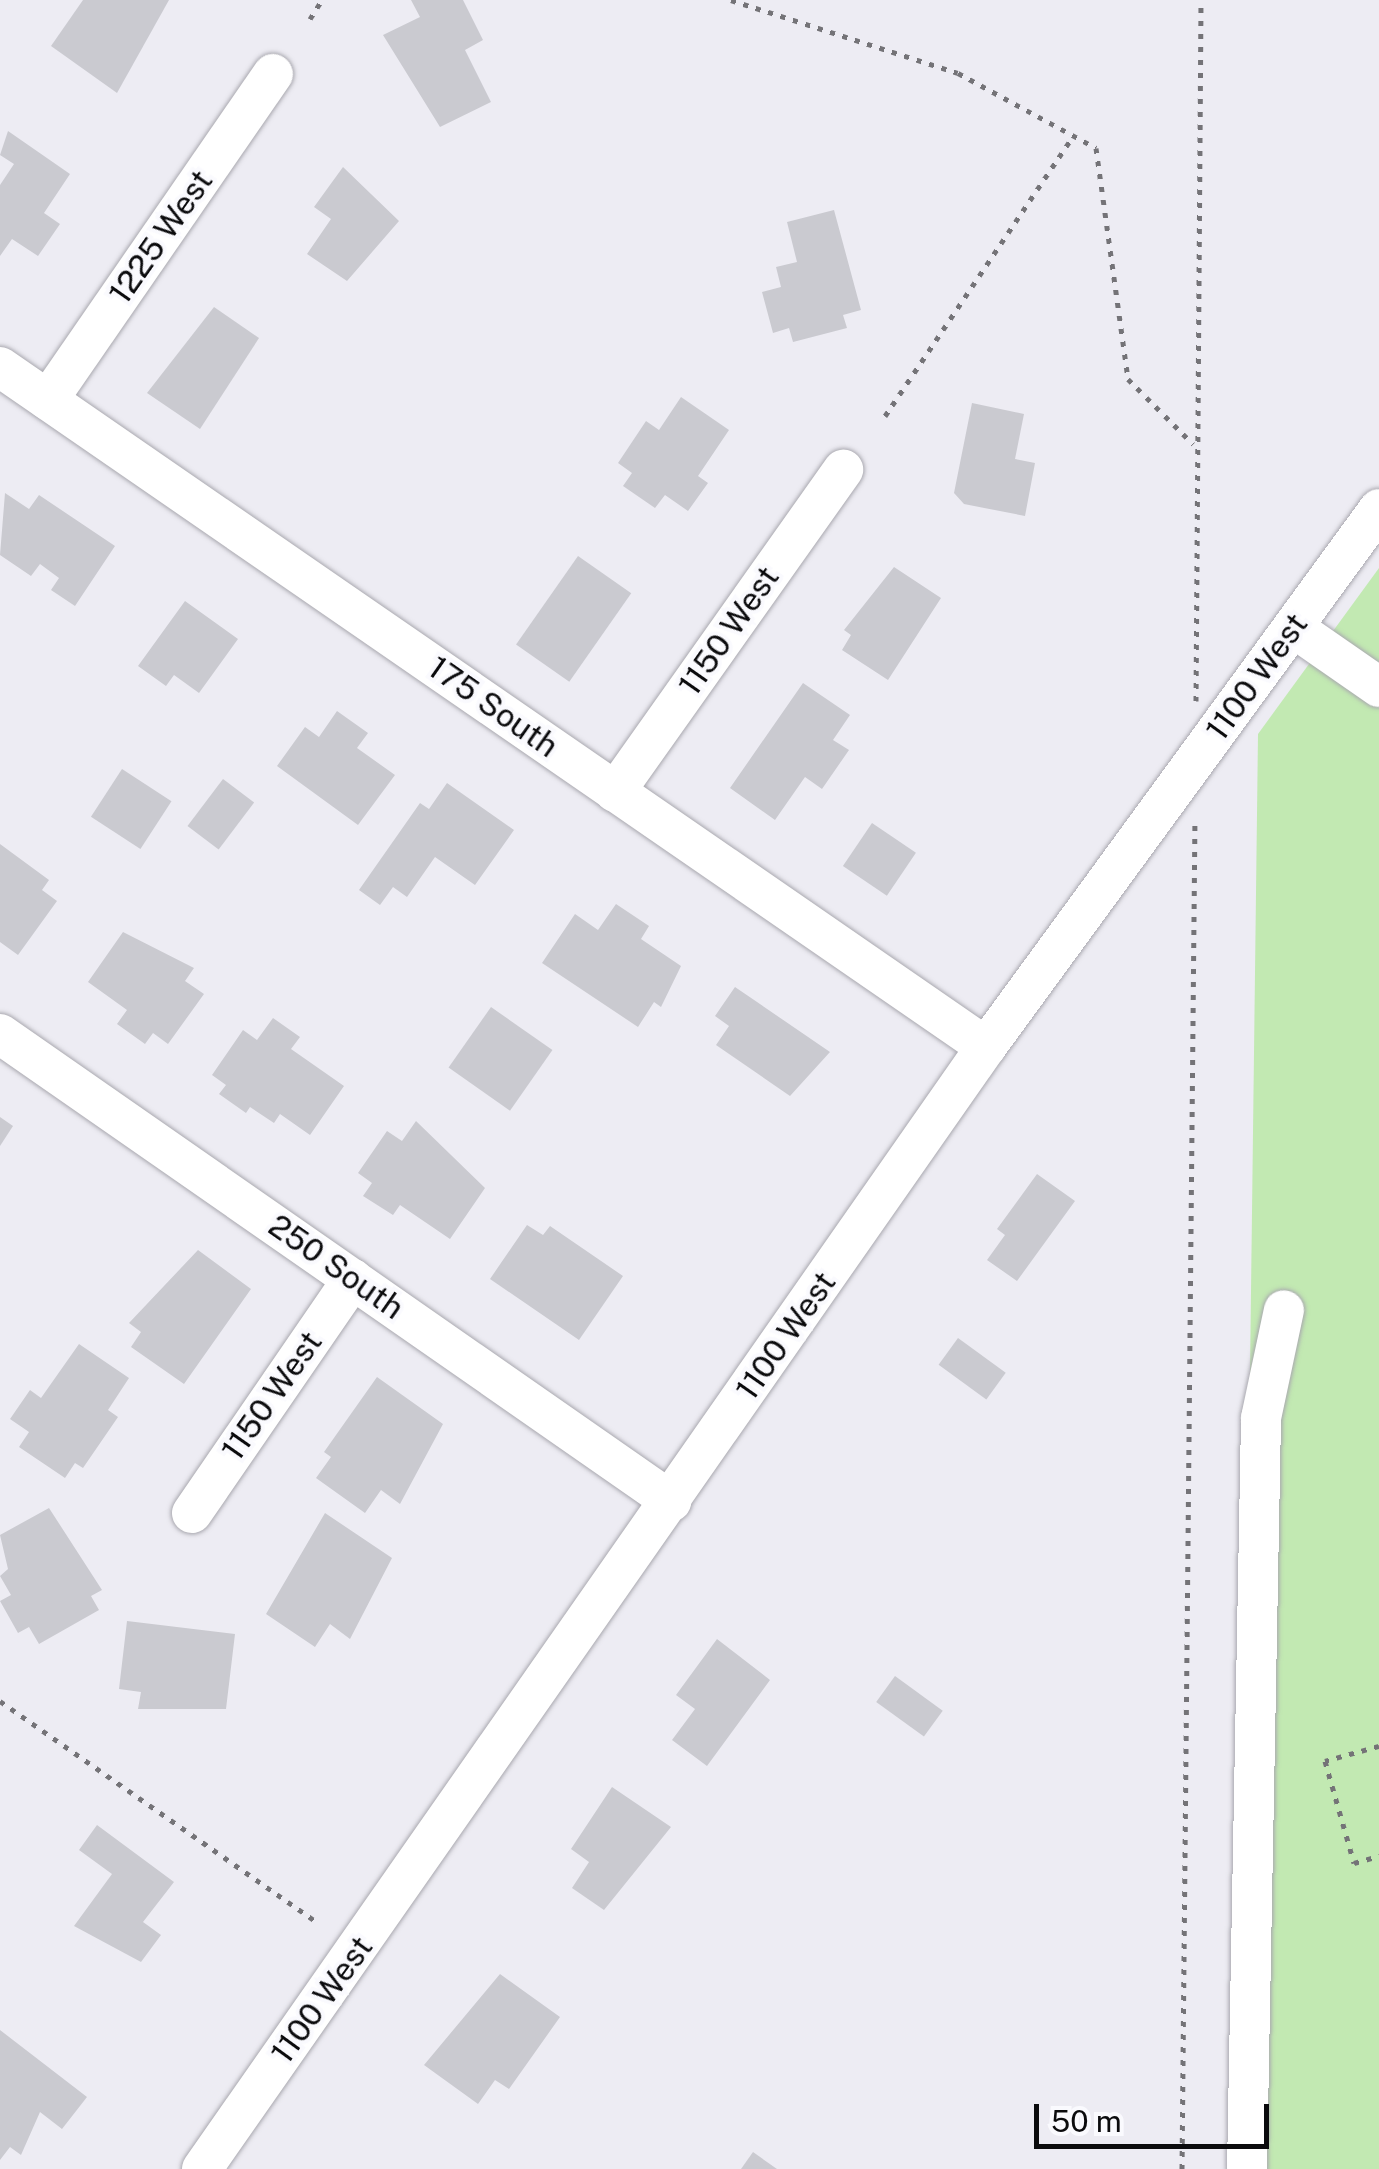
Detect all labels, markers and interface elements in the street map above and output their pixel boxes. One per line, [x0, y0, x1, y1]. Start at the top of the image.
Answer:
street label: 1225 West [101, 163, 221, 311]
street label: 1150 West [670, 559, 788, 703]
street label: 1100 West [1198, 606, 1316, 748]
street label: 175 South [421, 648, 565, 766]
street label: 250 South [261, 1207, 411, 1327]
street label: 1100 West [728, 1264, 844, 1408]
street label: 1150 West [213, 1324, 331, 1468]
street label: 1100 West [263, 1929, 381, 2071]
scale bar [1039, 2084, 1274, 2146]
text: 50 m [1051, 2103, 1122, 2139]

